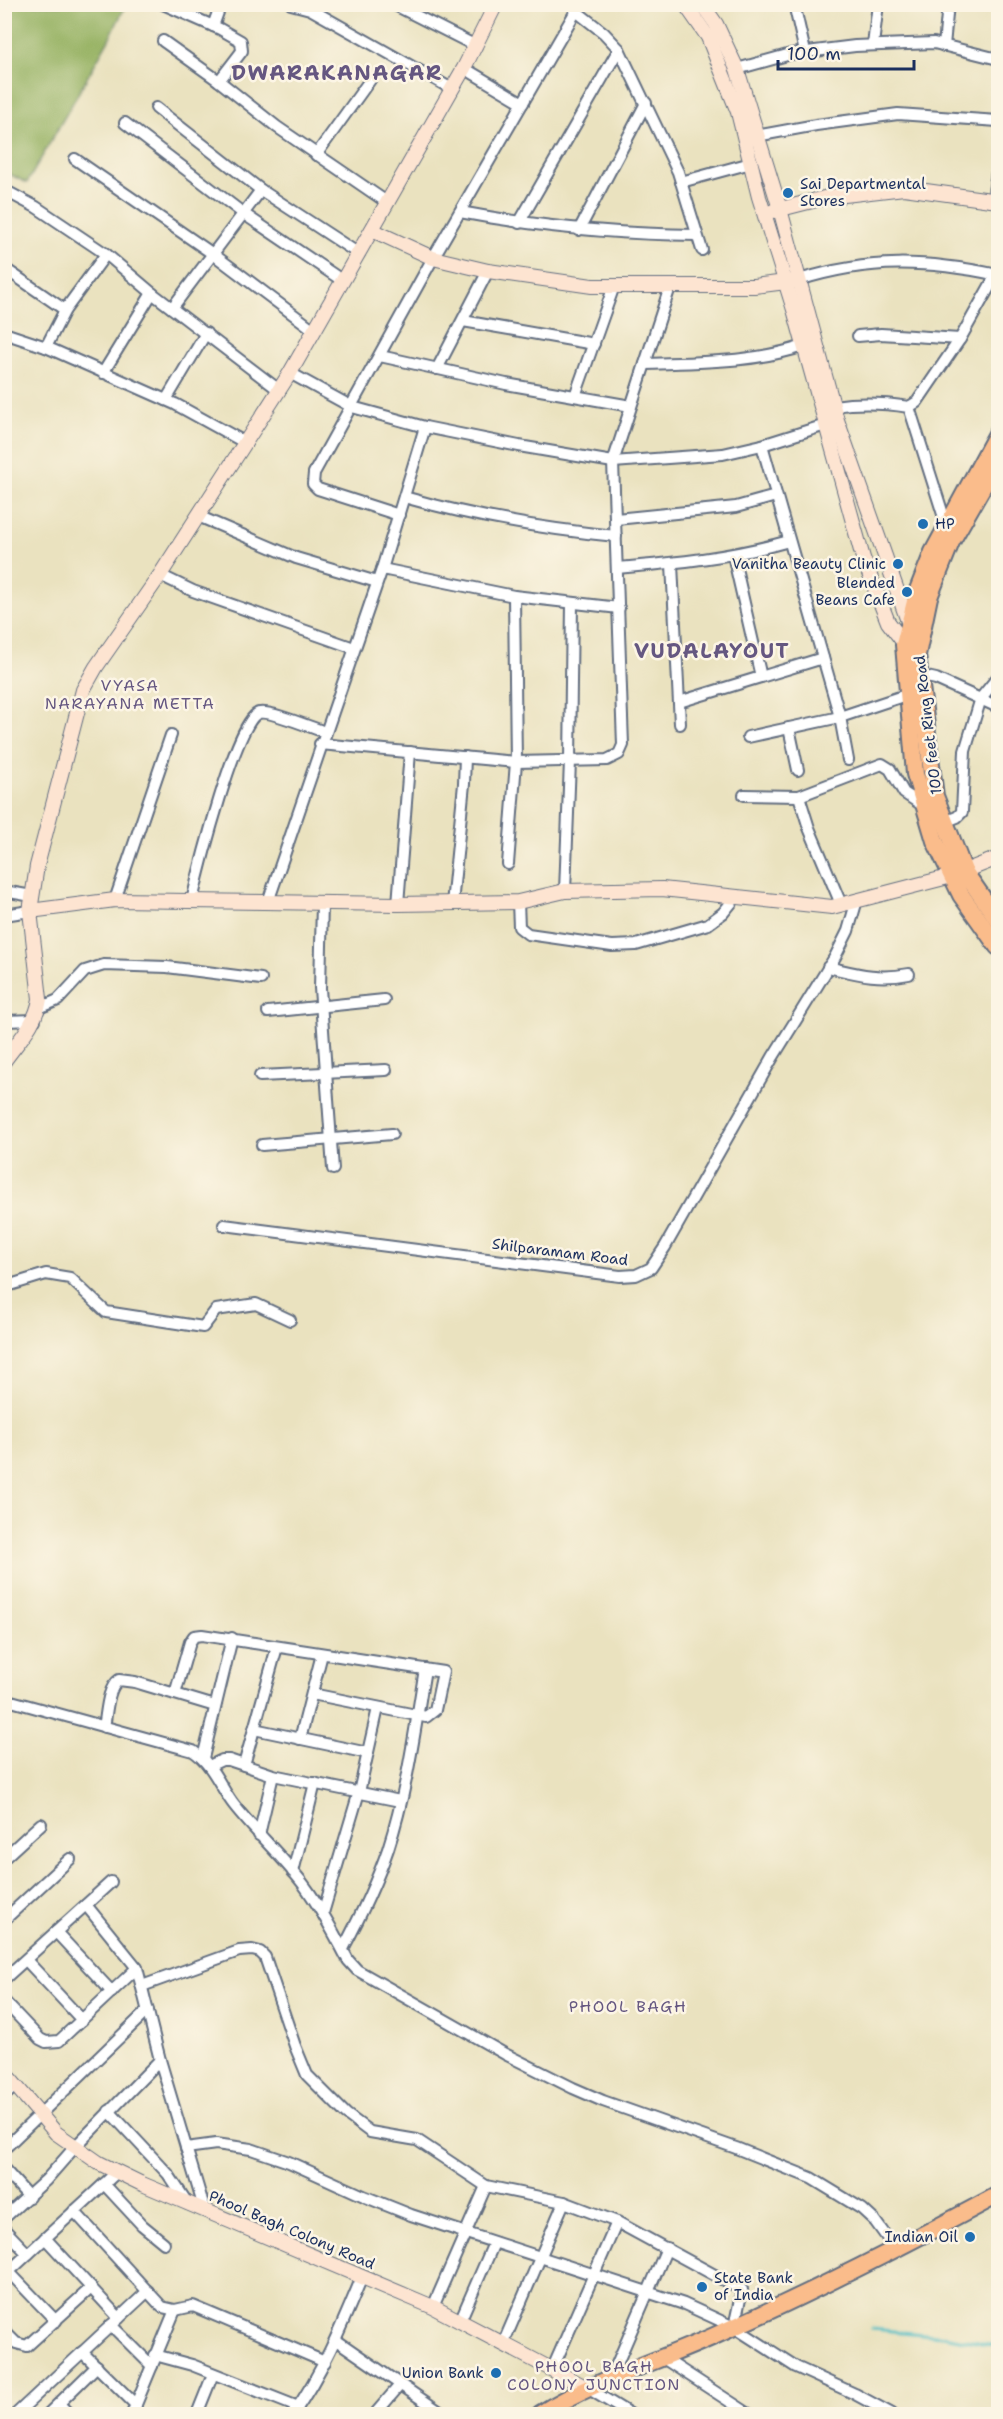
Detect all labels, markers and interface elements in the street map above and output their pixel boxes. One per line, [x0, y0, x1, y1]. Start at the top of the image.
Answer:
scale bar [778, 33, 914, 71]
text: 100 m [787, 42, 841, 66]
district label: DWARAKANAGAR [231, 59, 443, 87]
place label: Sai Departmental Stores [800, 174, 926, 211]
marker: Sai Departmental Stores [781, 186, 795, 200]
place label: HP [935, 514, 955, 534]
marker: HP [916, 517, 930, 531]
place label: Vanitha Beauty Clinic [732, 554, 886, 574]
marker: Vanitha Beauty Clinic [891, 557, 905, 571]
place label: Blended Beans Cafe [815, 573, 895, 610]
marker: Blended Beans Cafe [900, 585, 914, 599]
district label: VUDALAYOUT [634, 637, 790, 665]
street label: 100 feet Ring Road [909, 654, 946, 796]
district label: VYASA NARAYANA METTA [45, 675, 215, 714]
street label: Shilparamam Road [491, 1234, 630, 1270]
district label: PHOOL BAGH [569, 1996, 687, 2017]
street label: Phool Bagh Colony Road [206, 2186, 379, 2274]
place label: Indian Oil [884, 2227, 958, 2247]
marker: Indian Oil [963, 2230, 977, 2244]
place label: State Bank of India [714, 2268, 793, 2305]
marker: State Bank of India [695, 2280, 709, 2294]
district label: PHOOL BAGH COLONY JUNCTION [507, 2356, 681, 2395]
place label: Union Bank [402, 2363, 484, 2383]
marker: Union Bank [489, 2366, 503, 2380]

